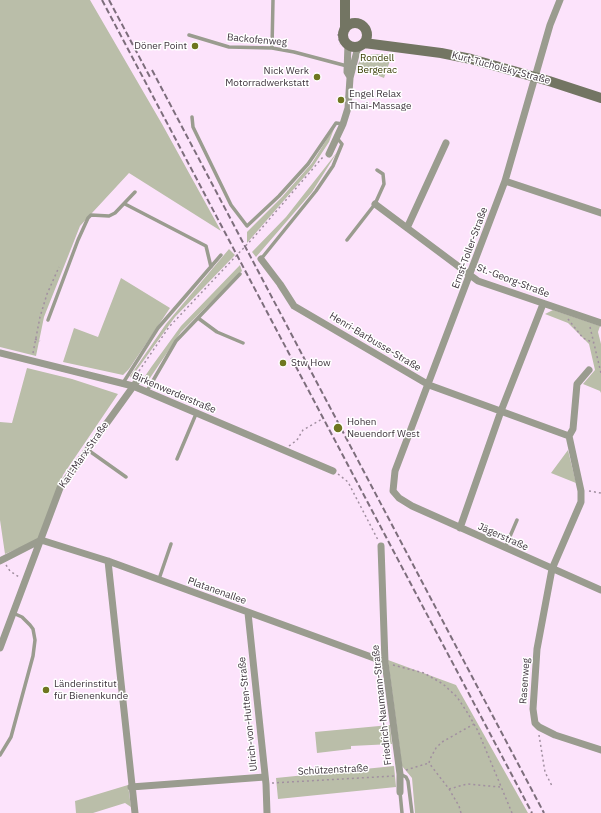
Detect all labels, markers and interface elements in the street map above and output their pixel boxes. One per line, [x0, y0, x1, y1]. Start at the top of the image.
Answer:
street label: Backofenweg [226, 31, 288, 49]
place label: Döner Point [134, 40, 187, 52]
marker: Döner Point [190, 41, 200, 51]
street label: Kurt-Tucholsky-Straße [450, 49, 552, 87]
park label: Rondell Bergerac [357, 52, 397, 76]
place label: Nick Werk Motorradwerkstatt [225, 65, 309, 88]
marker: Nick Werk Motorradwerkstatt [312, 72, 322, 82]
place label: Engel Relax Thai-Massage [349, 88, 411, 112]
marker: Engel Relax Thai-Massage [336, 95, 346, 105]
street label: Ernst-Toller-Straße [450, 206, 490, 290]
street label: St.-Georg-Straße [475, 262, 551, 300]
street label: Henri-Barbusse-Straße [327, 310, 423, 374]
place label: Stw How [291, 357, 331, 369]
marker: Stw How [278, 358, 288, 368]
street label: Birkenwerderstraße [130, 370, 218, 416]
place label: Hohen Neuendorf West [347, 416, 420, 440]
street label: Karl-Marx-Straße [57, 420, 111, 490]
marker: Hohen Neuendorf West [332, 422, 344, 434]
street label: Jägerstraße [476, 521, 530, 553]
street label: Platanenallee [186, 575, 248, 607]
street label: Friedrich-Naumann-Straße [370, 644, 394, 766]
street label: Ulrich-von-Hutten-Straße [236, 656, 260, 772]
street label: Rasenweg [517, 658, 533, 704]
place label: Länderinstitut für Bienenkunde [54, 678, 128, 702]
marker: Länderinstitut für Bienenkunde [41, 685, 51, 695]
street label: Schützenstraße [297, 762, 369, 778]

